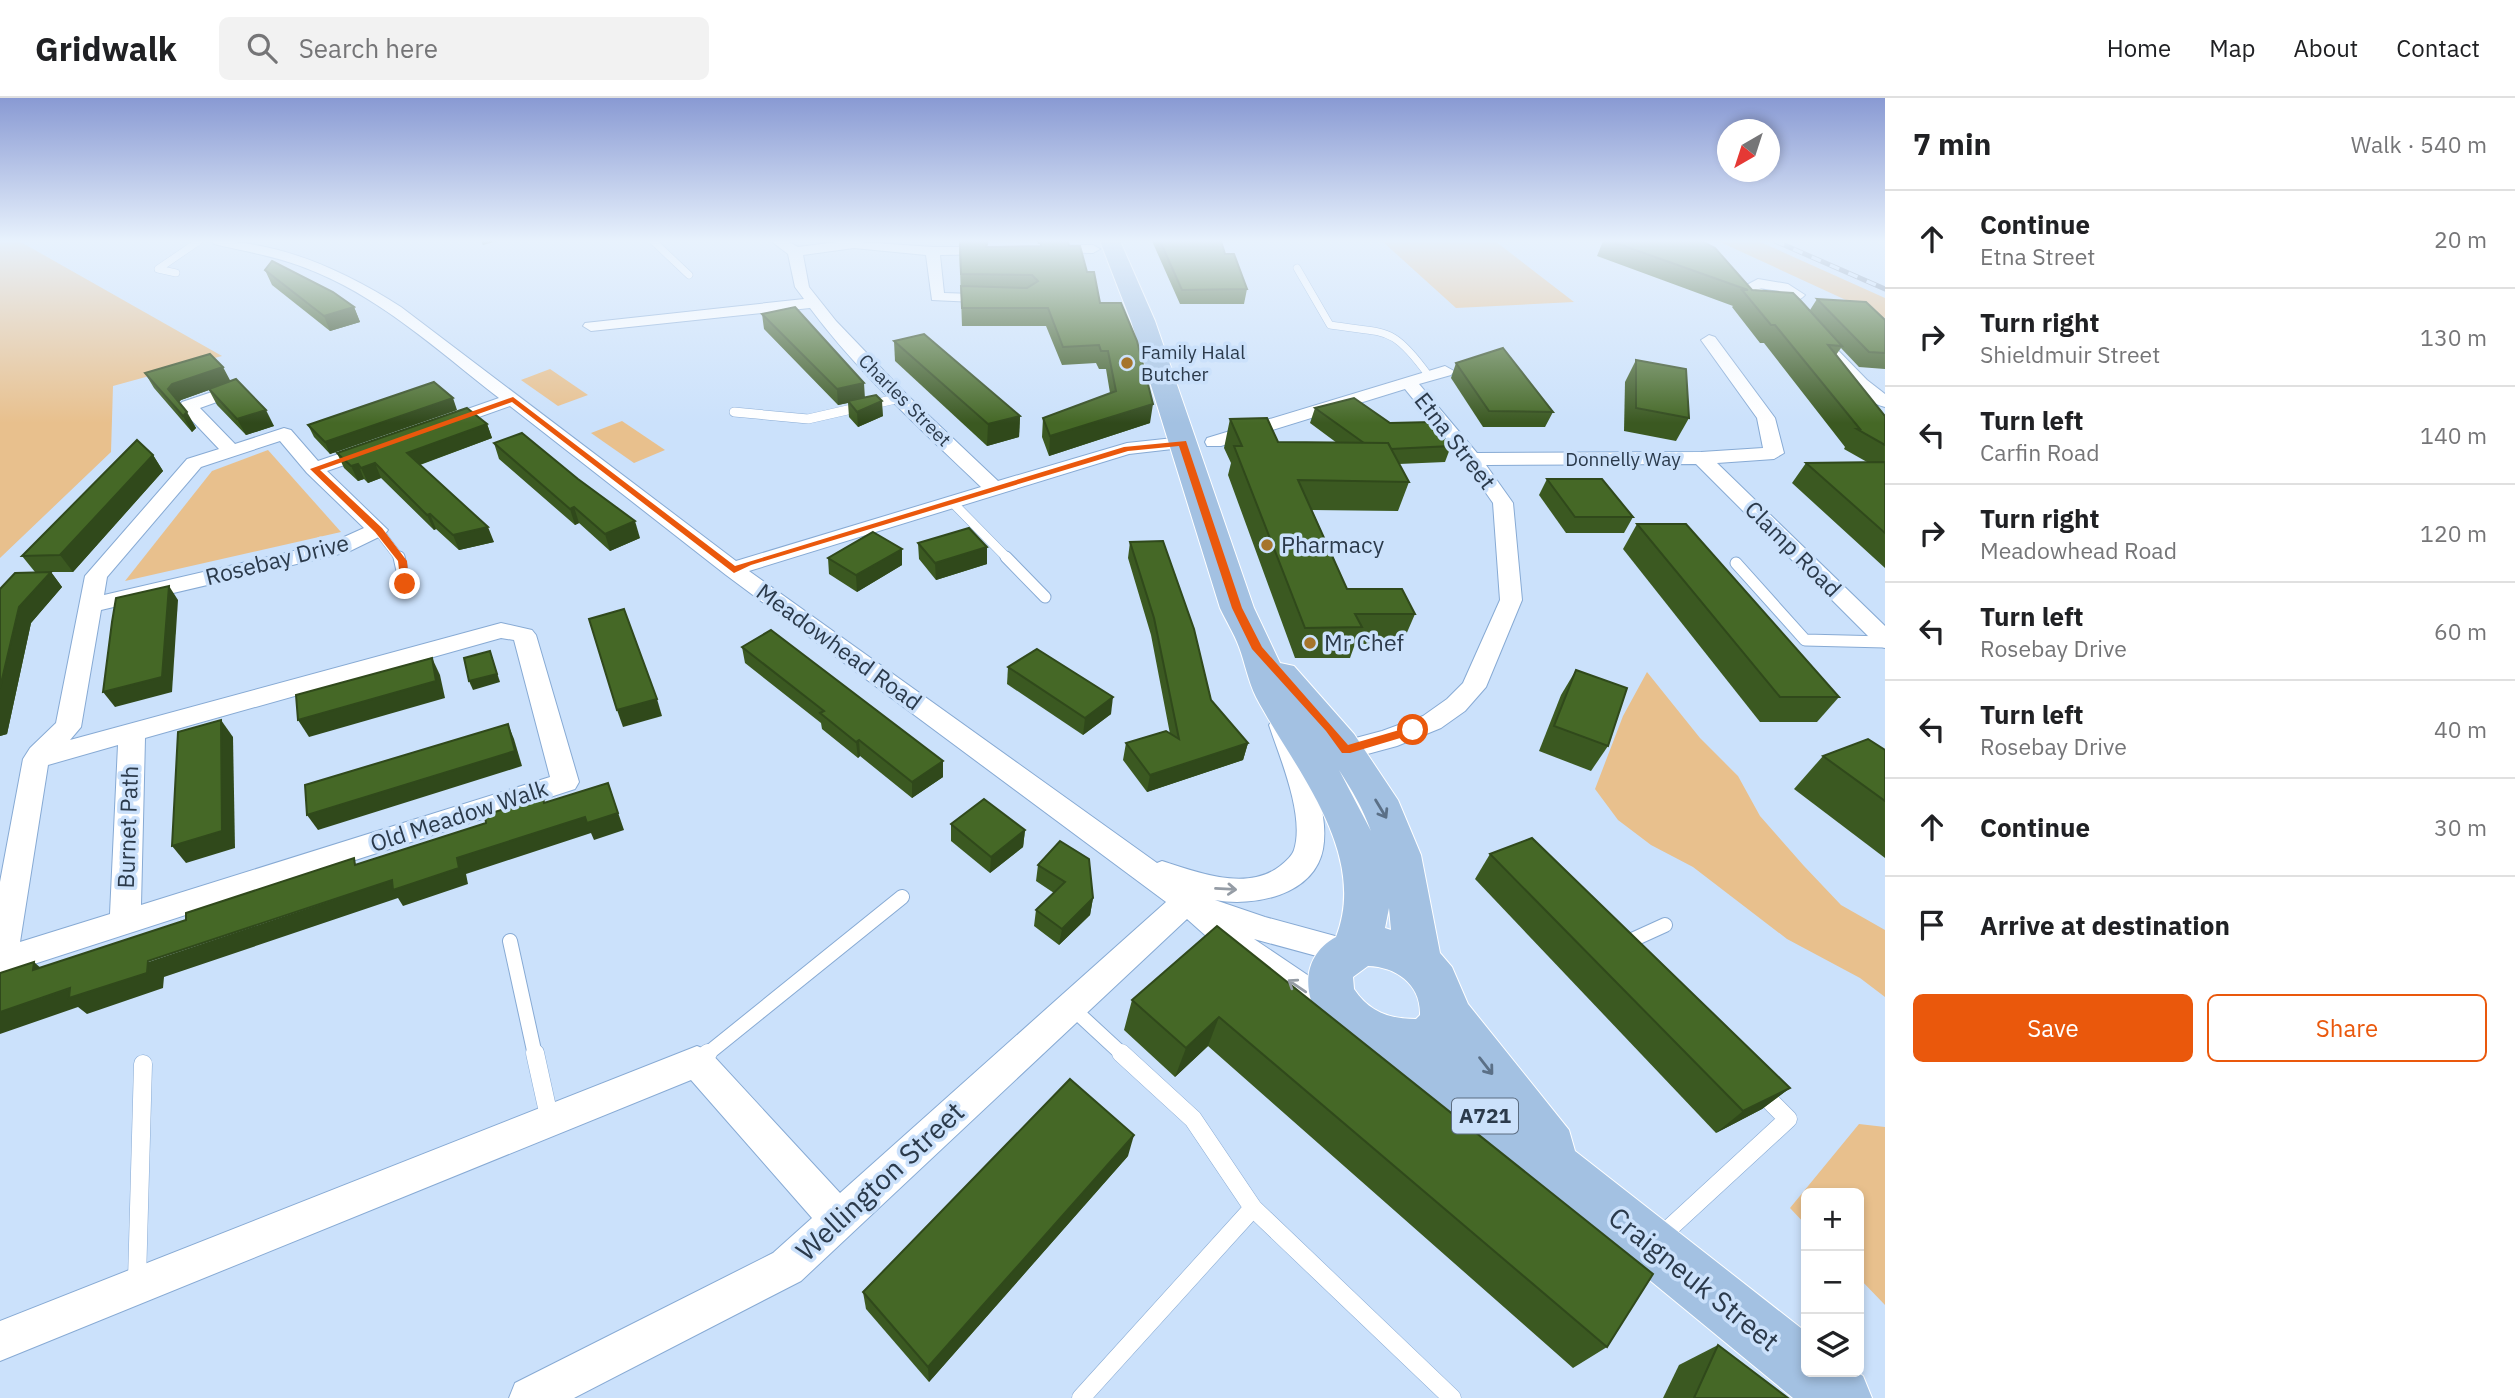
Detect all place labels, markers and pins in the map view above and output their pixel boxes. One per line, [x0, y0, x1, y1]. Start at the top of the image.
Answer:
place label: Family Halal Butcher [1141, 340, 1245, 386]
marker: Family Halal Butcher [1119, 355, 1135, 371]
place label: Pharmacy [1281, 529, 1385, 559]
marker: Pharmacy [1259, 537, 1275, 553]
place label: Mr Chef [1324, 627, 1404, 657]
marker: Mr Chef [1302, 635, 1318, 651]

